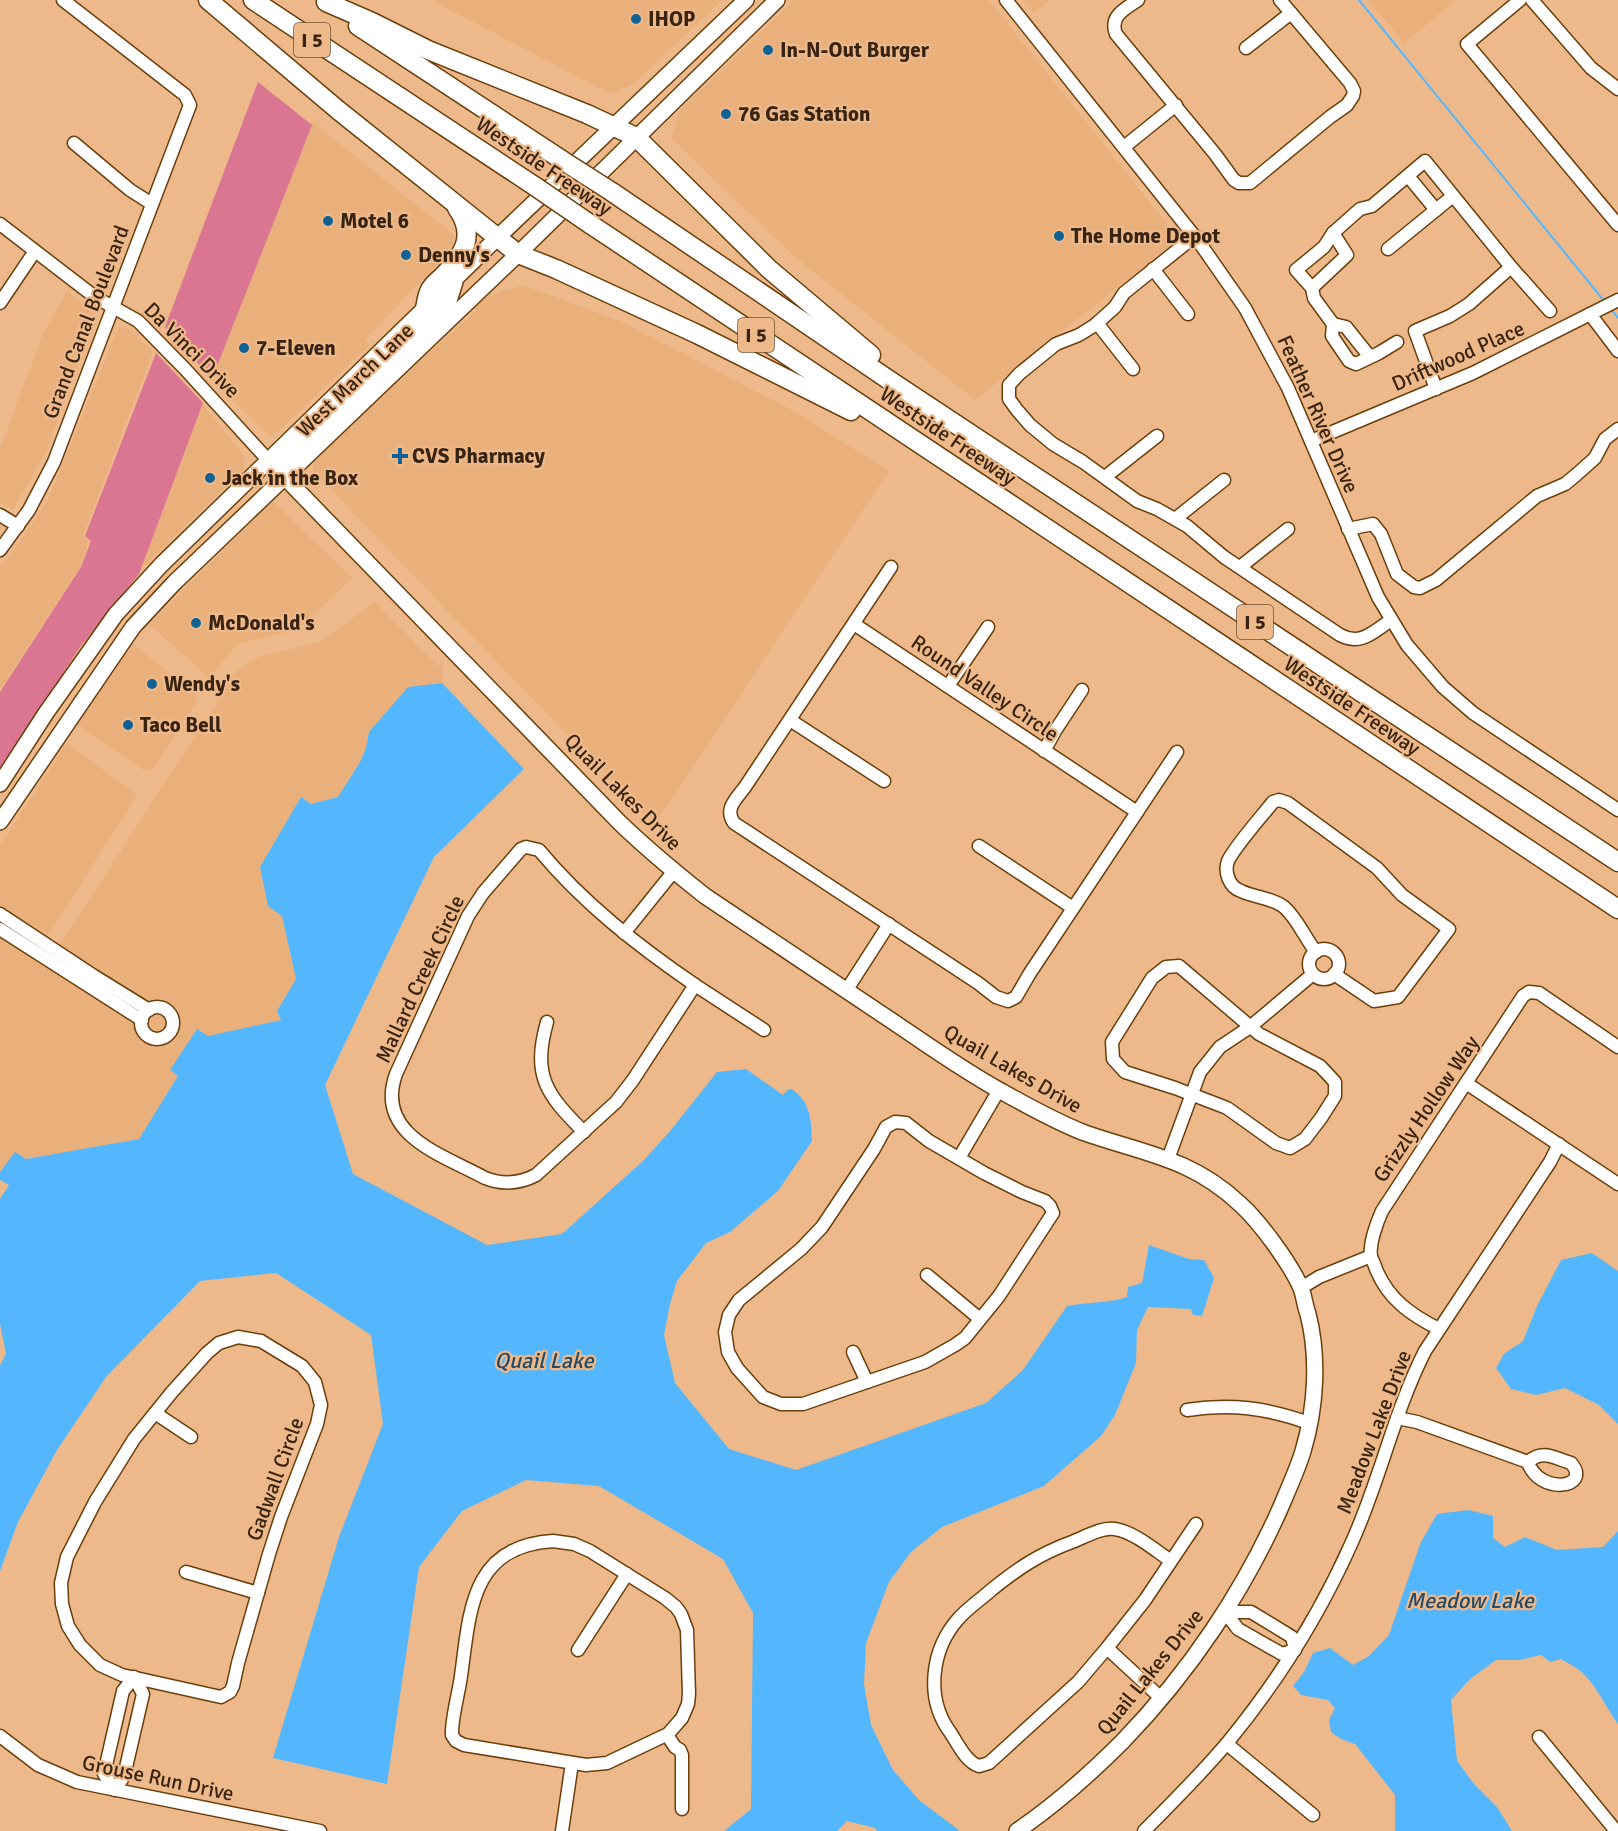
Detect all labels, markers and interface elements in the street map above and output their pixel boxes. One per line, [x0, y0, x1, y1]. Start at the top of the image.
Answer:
place label: IHOP [648, 6, 695, 32]
marker: IHOP [629, 12, 643, 26]
road number: I 5 [294, 23, 330, 57]
place label: In-N-Out Burger [780, 37, 930, 63]
marker: In-N-Out Burger [761, 43, 775, 57]
place label: 76 Gas Station [738, 101, 871, 127]
marker: 76 Gas Station [719, 107, 733, 121]
street label: Westside Freeway [471, 111, 617, 221]
place label: Motel 6 [340, 208, 409, 234]
marker: Motel 6 [321, 214, 335, 228]
street label: Grand Canal Boulevard [37, 222, 135, 422]
place label: The Home Depot [1071, 223, 1220, 249]
marker: The Home Depot [1052, 229, 1066, 243]
place label: Denny's [418, 242, 490, 268]
marker: Denny's [399, 248, 413, 262]
street label: Da Vinci Drive [139, 297, 245, 403]
street label: Driftwood Place [1388, 315, 1528, 397]
street label: West March Lane [291, 318, 419, 442]
road number: I 5 [738, 318, 774, 352]
street label: Feather River Drive [1272, 331, 1364, 497]
place label: 7-Eleven [256, 335, 336, 361]
marker: 7-Eleven [237, 341, 251, 355]
street label: Westside Freeway [875, 381, 1021, 491]
place label: CVS Pharmacy [412, 443, 546, 469]
marker: CVS Pharmacy [393, 449, 407, 463]
place label: Jack in the Box [222, 465, 359, 491]
marker: Jack in the Box [203, 471, 217, 485]
road number: I 5 [1237, 605, 1273, 639]
place label: McDonald's [208, 610, 315, 636]
marker: McDonald's [189, 616, 203, 630]
street label: Round Valley Circle [906, 629, 1064, 747]
street label: Westside Freeway [1279, 651, 1425, 761]
place label: Wendy's [164, 671, 240, 697]
marker: Wendy's [145, 677, 159, 691]
place label: Taco Bell [140, 712, 222, 738]
marker: Taco Bell [121, 718, 135, 732]
street label: Quail Lakes Drive [559, 728, 687, 856]
street label: Mallard Creek Circle [370, 891, 470, 1067]
street label: Quail Lakes Drive [939, 1019, 1087, 1119]
street label: Grizzly Hollow Way [1367, 1031, 1485, 1187]
street label: Meadow Lake Drive [1331, 1346, 1417, 1518]
water label: Quail Lake [495, 1347, 594, 1374]
street label: Gadwall Circle [241, 1414, 309, 1544]
water label: Meadow Lake [1406, 1587, 1535, 1614]
street label: Quail Lakes Drive [1091, 1604, 1209, 1740]
street label: Grouse Run Drive [80, 1749, 236, 1807]

